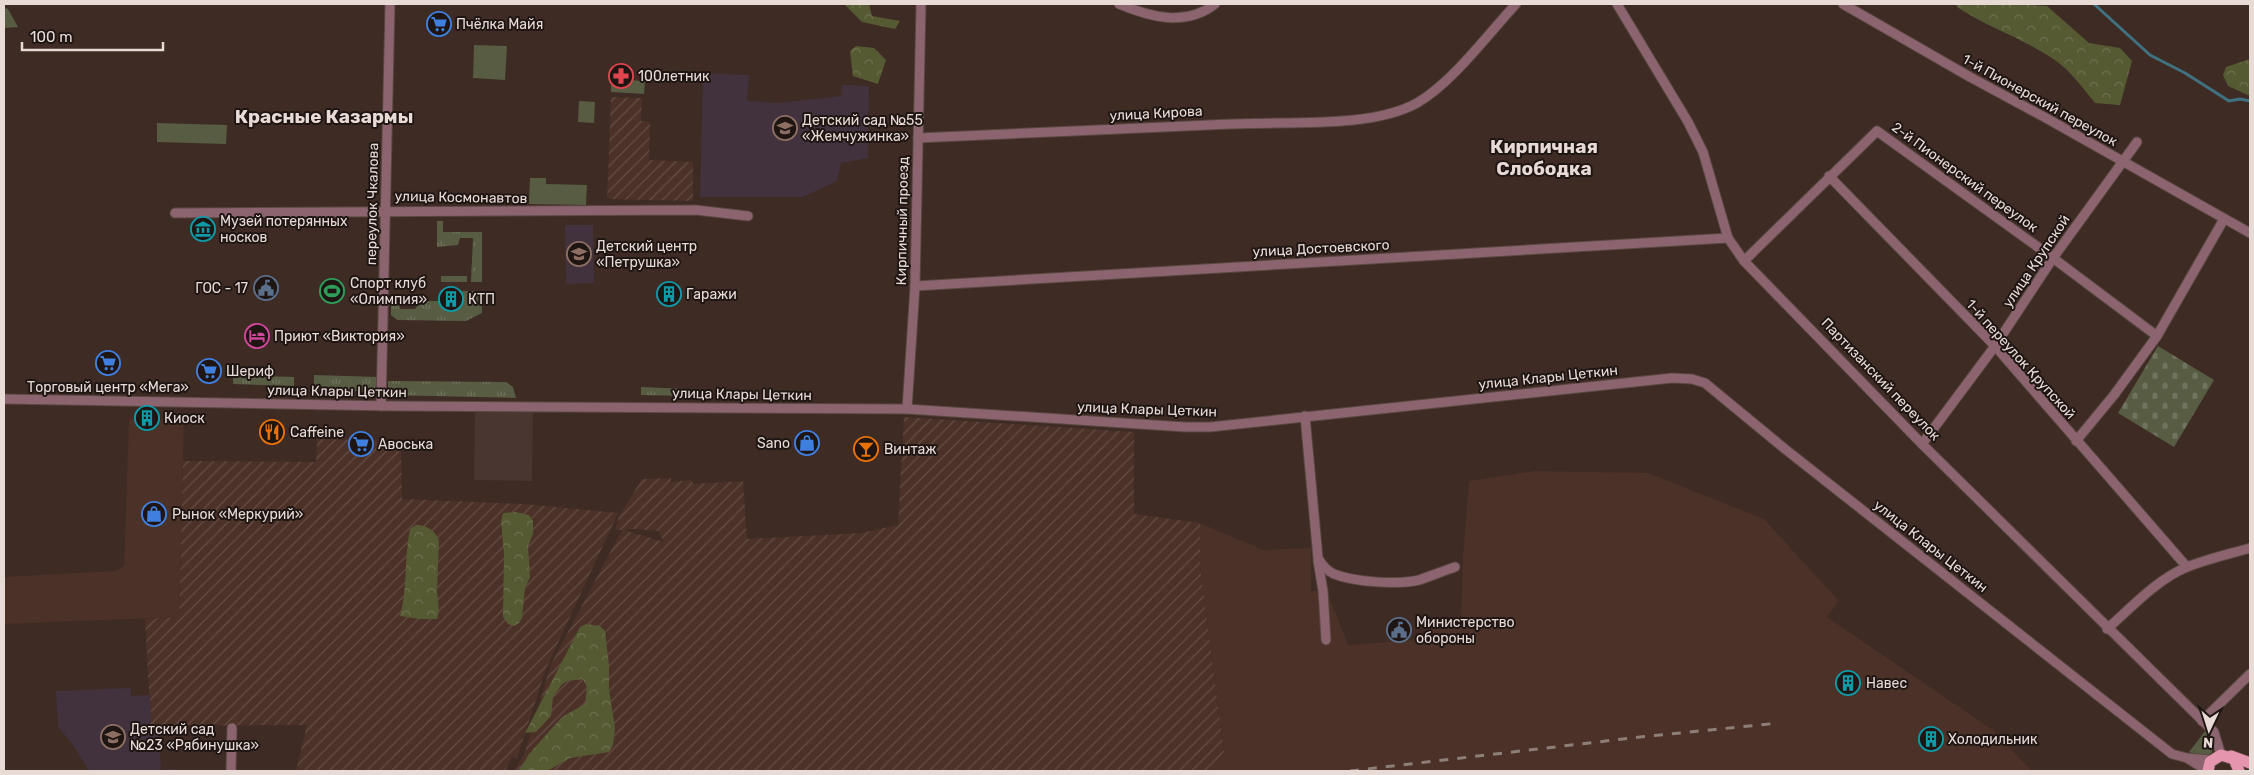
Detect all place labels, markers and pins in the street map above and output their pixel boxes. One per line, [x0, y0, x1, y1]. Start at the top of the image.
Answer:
supermarket icon: Пчёлка Майя [426, 11, 452, 37]
place label: Пчёлка Майя [456, 16, 543, 33]
pharmacy icon: 100летник [608, 63, 634, 89]
place label: 100летник [638, 68, 710, 85]
place label: Детский сад №55 «Жемчужинка» [802, 112, 923, 145]
school or university icon: Детский сад №55 «Жемчужинка» [772, 115, 798, 141]
place label: Музей потерянных носков [220, 213, 348, 246]
museum icon: Музей потерянных носков [190, 216, 216, 242]
place label: Детский центр «Петрушка» [596, 238, 697, 271]
school or university icon: Детский центр «Петрушка» [566, 241, 592, 267]
public building icon: ГОС - 17 [253, 275, 279, 301]
place label: Спорт клуб «Олимпия» [350, 275, 427, 308]
sports icon: Спорт клуб «Олимпия» [319, 278, 345, 304]
place label: ГОС - 17 [195, 280, 248, 297]
building icon: Гаражи [656, 281, 682, 307]
building icon: КТП [438, 286, 464, 312]
place label: Гаражи [686, 286, 737, 303]
place label: КТП [468, 291, 495, 308]
hotel icon: Приют «Виктория» [244, 323, 270, 349]
place label: Приют «Виктория» [274, 328, 405, 345]
supermarket icon: Торговый центр «Мега» [95, 350, 121, 376]
supermarket icon: Шериф [196, 358, 222, 384]
place label: Шериф [226, 363, 274, 380]
place label: Торговый центр «Мега» [27, 379, 189, 396]
building icon: Киоск [134, 405, 160, 431]
place label: Киоск [164, 410, 205, 427]
restaurant icon: Caffeine [259, 419, 285, 445]
place label: Caffeine [290, 424, 344, 441]
shop icon: Sano [794, 430, 820, 456]
supermarket icon: Авоська [348, 431, 374, 457]
place label: Sano [757, 435, 790, 452]
place label: Авоська [378, 436, 433, 453]
bar icon: Винтаж [853, 436, 879, 462]
place label: Винтаж [884, 441, 937, 458]
shop icon: Рынок «Меркурий» [141, 501, 167, 527]
place label: Рынок «Меркурий» [172, 506, 303, 523]
place label: Министерство обороны [1416, 614, 1515, 647]
public building icon: Министерство обороны [1386, 617, 1412, 643]
building icon: Навес [1835, 670, 1861, 696]
place label: Навес [1866, 675, 1907, 692]
place label: Детский сад №23 «Рябинушка» [130, 721, 259, 754]
school or university icon: Детский сад №23 «Рябинушка» [100, 724, 126, 750]
building icon: Холодильник [1918, 726, 1944, 752]
place label: Холодильник [1948, 731, 2038, 748]

